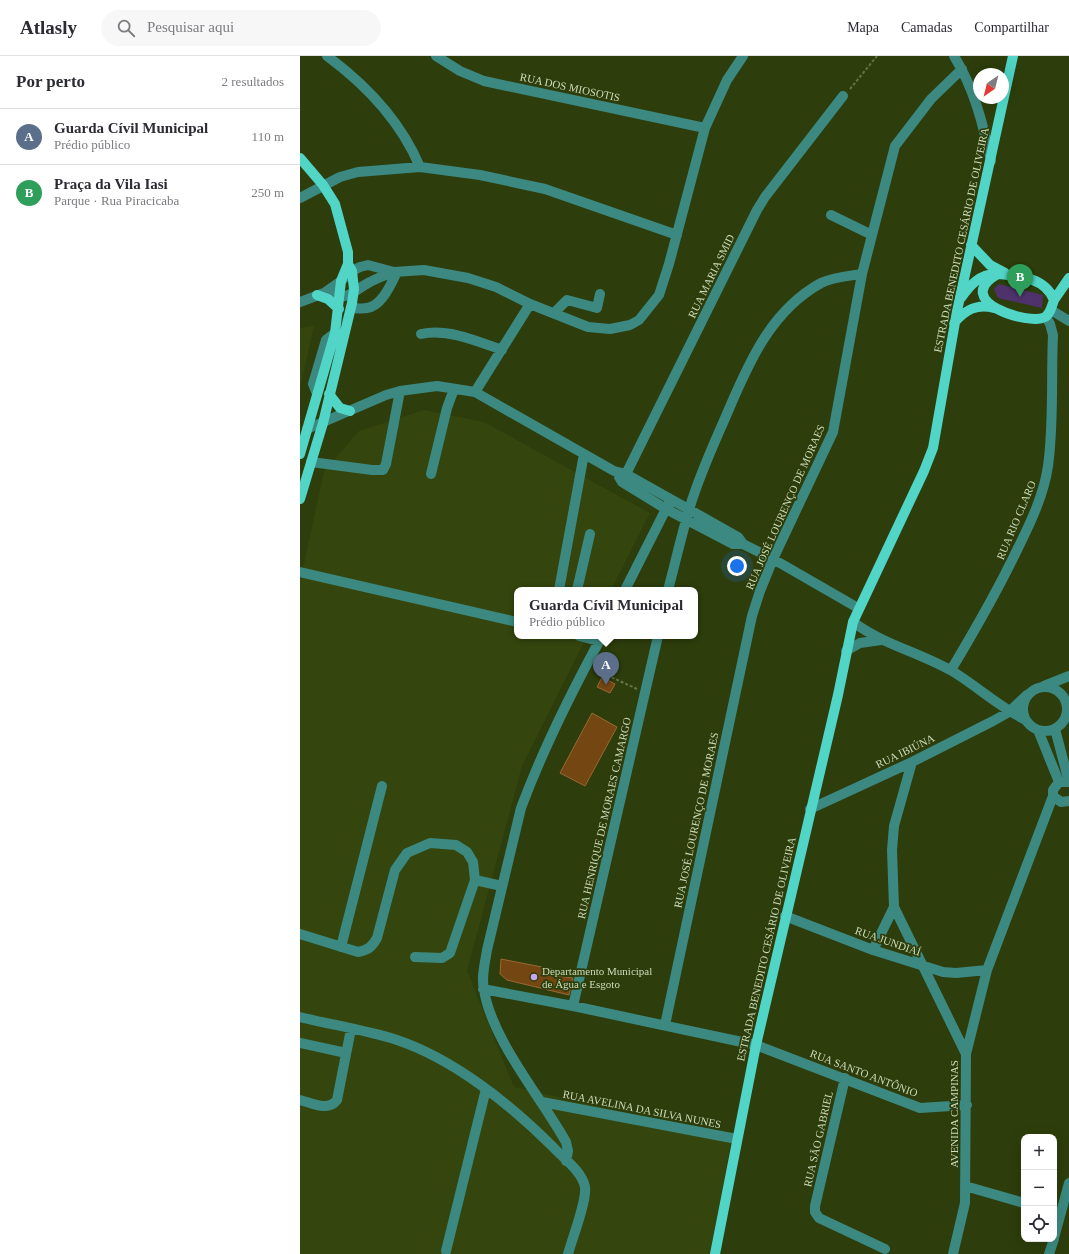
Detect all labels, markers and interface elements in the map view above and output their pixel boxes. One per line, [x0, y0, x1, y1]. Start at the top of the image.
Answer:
search box [101, 10, 381, 46]
text: Atlasly [20, 17, 77, 38]
icon: search [115, 17, 137, 39]
text: Pesquisar aqui [147, 19, 234, 35]
text: Mapa [847, 20, 879, 35]
text: Camadas [901, 20, 952, 35]
text: Compartilhar [974, 20, 1049, 35]
north arrow [973, 68, 1009, 104]
street label: RUA DOS MIOSOTIS [519, 71, 621, 103]
text: Por perto [16, 72, 85, 91]
text: 2 resultados [222, 74, 284, 89]
text: Guarda Cívil Municipal [54, 120, 208, 136]
street label: ESTRADA BENEDITO CESÁRIO DE OLIVEIRA [931, 126, 991, 354]
text: A [24, 129, 34, 144]
text: 110 m [252, 129, 284, 144]
text: Prédio público [54, 137, 130, 152]
text: Praça da Vila Iasi [54, 176, 168, 192]
text: B [25, 185, 33, 200]
text: 250 m [251, 185, 284, 200]
text: Parque · Rua Piracicaba [54, 193, 179, 208]
street label: RUA MARIA SMID [686, 232, 737, 320]
pin: B [1007, 264, 1033, 297]
street label: RUA JOSÉ LOURENÇO DE MORAES [743, 423, 827, 591]
street label: RUA RIO CLARO [994, 479, 1038, 561]
your location [727, 556, 747, 576]
popup [514, 587, 698, 639]
text: Guarda Cívil Municipal [529, 597, 683, 613]
text: Prédio público [529, 614, 605, 629]
pin: A [593, 652, 619, 685]
street label: RUA HENRIQUE DE MORAES CAMARGO [575, 716, 633, 920]
street label: RUA JOSÉ LOURENÇO DE MORAES [672, 731, 720, 909]
street label: RUA IBIÚNA [874, 732, 936, 770]
street label: ESTRADA BENEDITO CESÁRIO DE OLIVEIRA [734, 836, 798, 1062]
street label: RUA JUNDIAÍ [854, 924, 923, 958]
place label: Departamento Municipal de Água e Esgoto [542, 965, 652, 990]
marker: Departamento Municipal de Água e Esgoto [529, 972, 539, 982]
street label: RUA SANTO ANTÔNIO [809, 1047, 919, 1099]
street label: AVENIDA CAMPINAS [948, 1060, 960, 1168]
street label: RUA AVELINA DA SILVA NUNES [562, 1088, 722, 1130]
street label: RUA SÃO GABRIEL [801, 1090, 835, 1188]
map controls [1021, 1134, 1057, 1242]
button: + [1021, 1134, 1057, 1170]
button: − [1021, 1170, 1057, 1206]
button: locate [1021, 1206, 1057, 1242]

